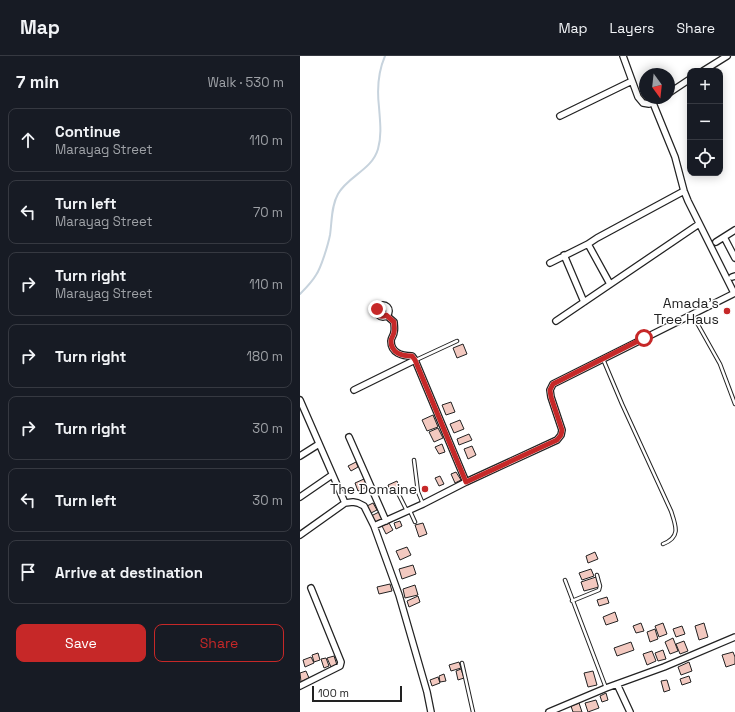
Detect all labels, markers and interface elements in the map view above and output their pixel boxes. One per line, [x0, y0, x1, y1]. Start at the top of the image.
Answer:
text: Map [20, 15, 60, 40]
text: Map [558, 19, 588, 37]
text: Layers [610, 19, 654, 37]
text: Share [676, 19, 715, 37]
north arrow [639, 68, 675, 104]
map controls [687, 68, 723, 176]
button: + [687, 68, 723, 104]
text: 7 min [16, 71, 59, 93]
text: Walk · 530 m [207, 74, 284, 91]
button: − [687, 104, 723, 140]
text: Continue [55, 122, 121, 141]
icon: ahead [17, 129, 39, 151]
text: 110 m [249, 132, 283, 149]
button: locate [687, 140, 723, 176]
text: Marayag Street [55, 141, 152, 158]
text: Turn left [55, 194, 117, 213]
icon: left [17, 201, 39, 223]
text: 70 m [253, 204, 283, 221]
text: Marayag Street [55, 213, 152, 230]
text: Turn right [55, 266, 126, 285]
icon: right [17, 273, 39, 295]
text: 110 m [249, 276, 283, 293]
text: Marayag Street [55, 285, 152, 302]
place label: Amada's Tree Haus [654, 294, 719, 328]
route end [368, 300, 386, 318]
marker: Amada's Tree Haus [722, 306, 732, 316]
route start [635, 329, 653, 347]
icon: right [17, 345, 39, 367]
text: Turn right [55, 347, 126, 366]
text: 180 m [247, 348, 283, 365]
icon: right [17, 417, 39, 439]
text: Turn right [55, 419, 126, 438]
text: 30 m [252, 420, 283, 437]
place label: The Domaine [330, 480, 417, 498]
marker: The Domaine [420, 484, 430, 494]
icon: left [17, 489, 39, 511]
text: Turn left [55, 491, 117, 510]
text: 30 m [252, 492, 283, 509]
icon: arrive [17, 561, 39, 583]
text: Arrive at destination [55, 563, 203, 582]
button: Save [16, 624, 146, 662]
button: Share [154, 624, 284, 662]
scale bar [312, 684, 402, 703]
text: 100 m [318, 686, 349, 700]

